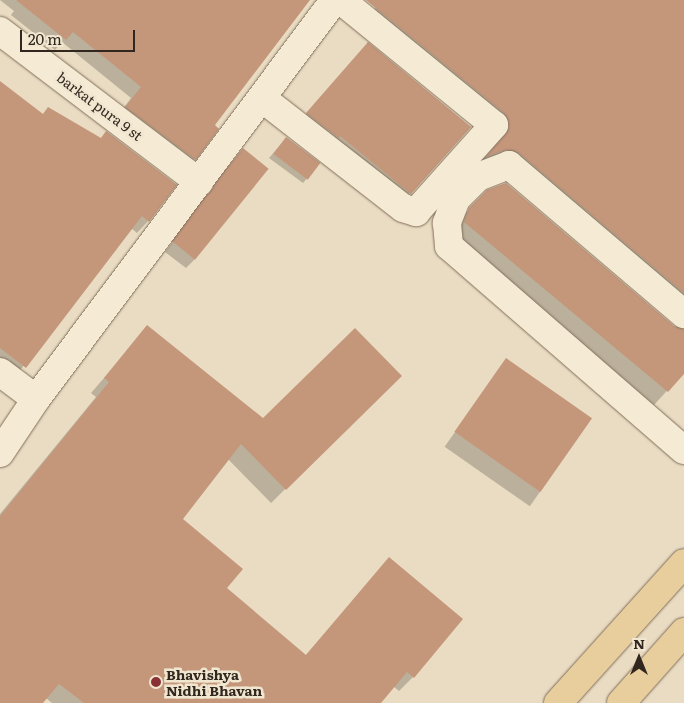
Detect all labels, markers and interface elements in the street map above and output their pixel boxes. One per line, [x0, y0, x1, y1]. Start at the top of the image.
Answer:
scale bar [22, 20, 138, 52]
text: 20 m [28, 27, 62, 50]
street label: barkat pura 9 st [54, 68, 146, 144]
north arrow [614, 633, 664, 683]
text: N [633, 633, 645, 653]
place label: Bhavishya Nidhi Bhavan [166, 666, 262, 699]
marker: Bhavishya Nidhi Bhavan [150, 676, 162, 688]

